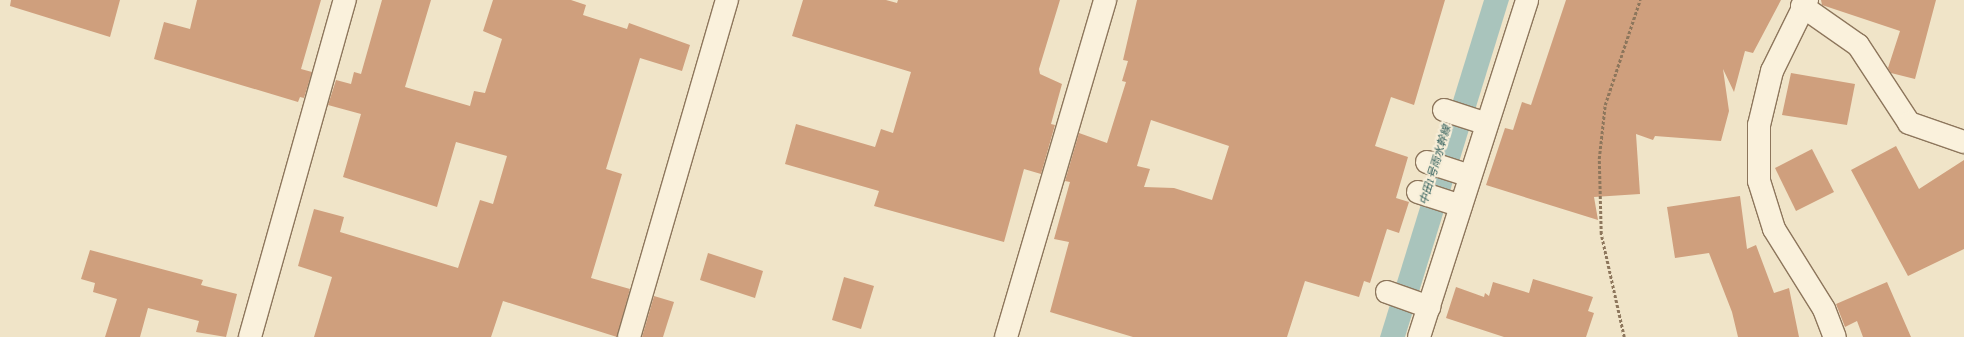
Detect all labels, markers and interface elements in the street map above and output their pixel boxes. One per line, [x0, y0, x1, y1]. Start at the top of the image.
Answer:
water label: 中田1号雨水幹線 [1417, 124, 1453, 206]

